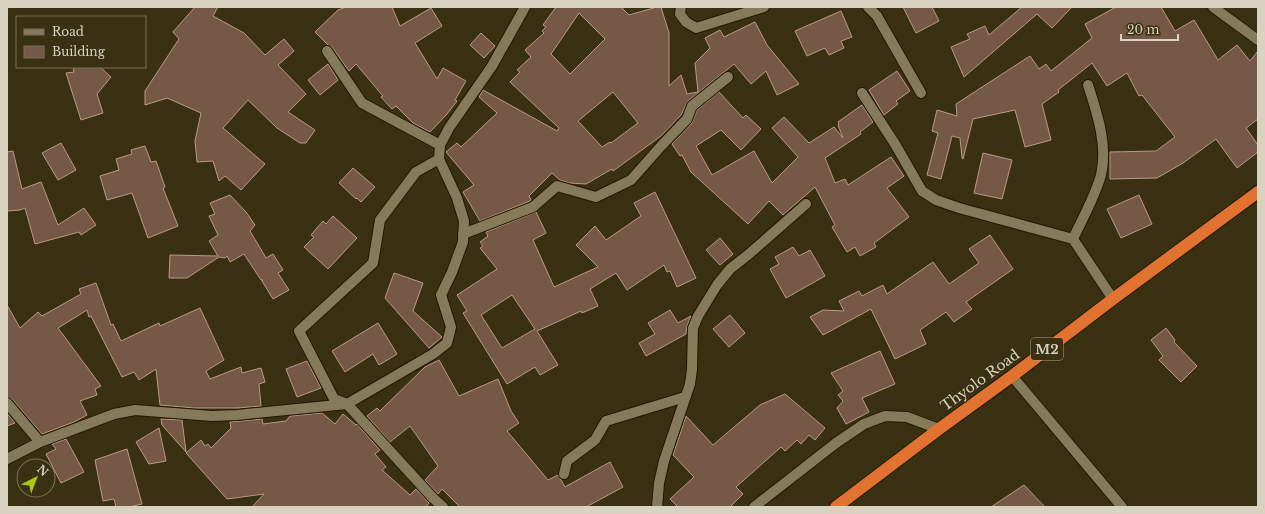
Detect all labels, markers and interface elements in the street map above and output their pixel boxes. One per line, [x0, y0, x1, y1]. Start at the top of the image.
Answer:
legend [16, 16, 146, 68]
scale bar [1121, 16, 1178, 42]
text: 20 m [1127, 22, 1159, 37]
text: Road [52, 24, 84, 39]
text: Building [52, 44, 106, 59]
road number: M2 [1031, 338, 1063, 360]
street label: Thyolo Road [937, 345, 1024, 415]
north arrow [16, 458, 56, 498]
text: N [34, 462, 52, 480]

